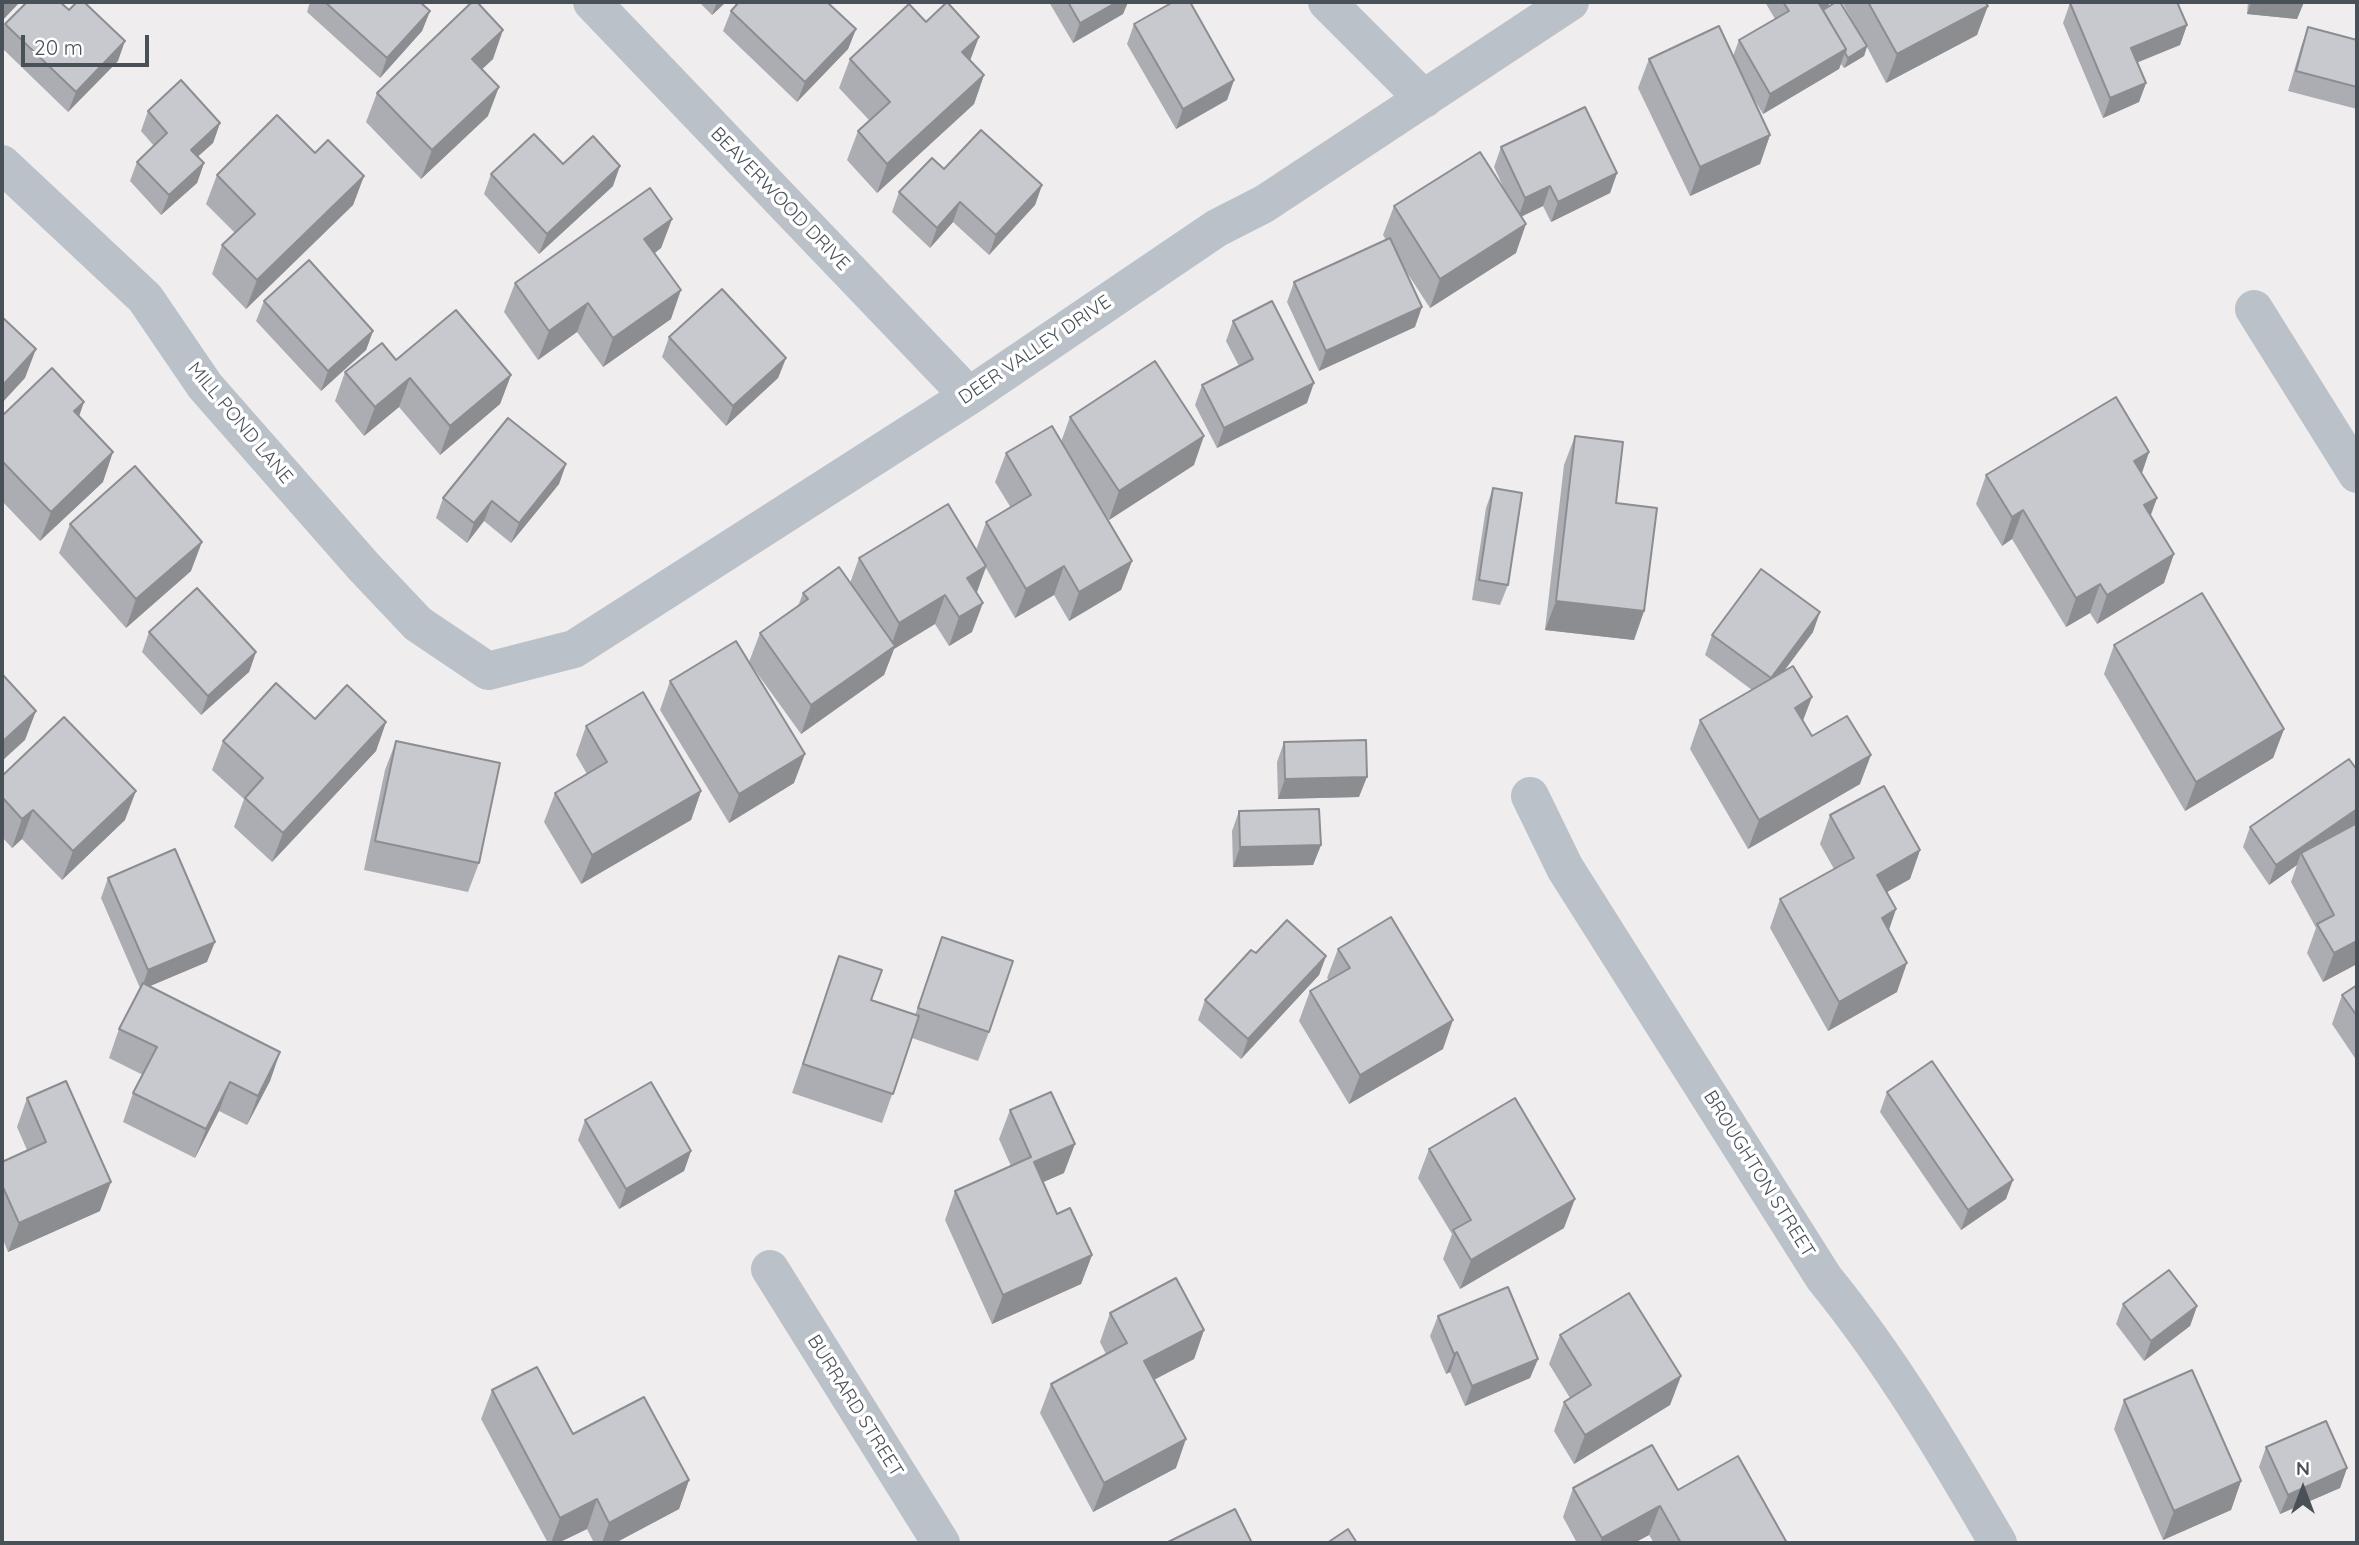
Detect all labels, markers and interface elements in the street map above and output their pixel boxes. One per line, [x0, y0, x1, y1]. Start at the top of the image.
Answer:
scale bar [24, 21, 152, 65]
text: 20 m [34, 34, 83, 60]
street label: BEAVERWOOD DRIVE [706, 123, 854, 275]
street label: DEER VALLEY DRIVE [954, 291, 1116, 409]
street label: MILL POND LANE [183, 358, 297, 488]
street label: BROUGHTON STREET [1698, 1086, 1820, 1262]
street label: BURRARD STREET [802, 1331, 908, 1481]
north arrow [2268, 1454, 2338, 1524]
text: N [2296, 1456, 2310, 1480]

